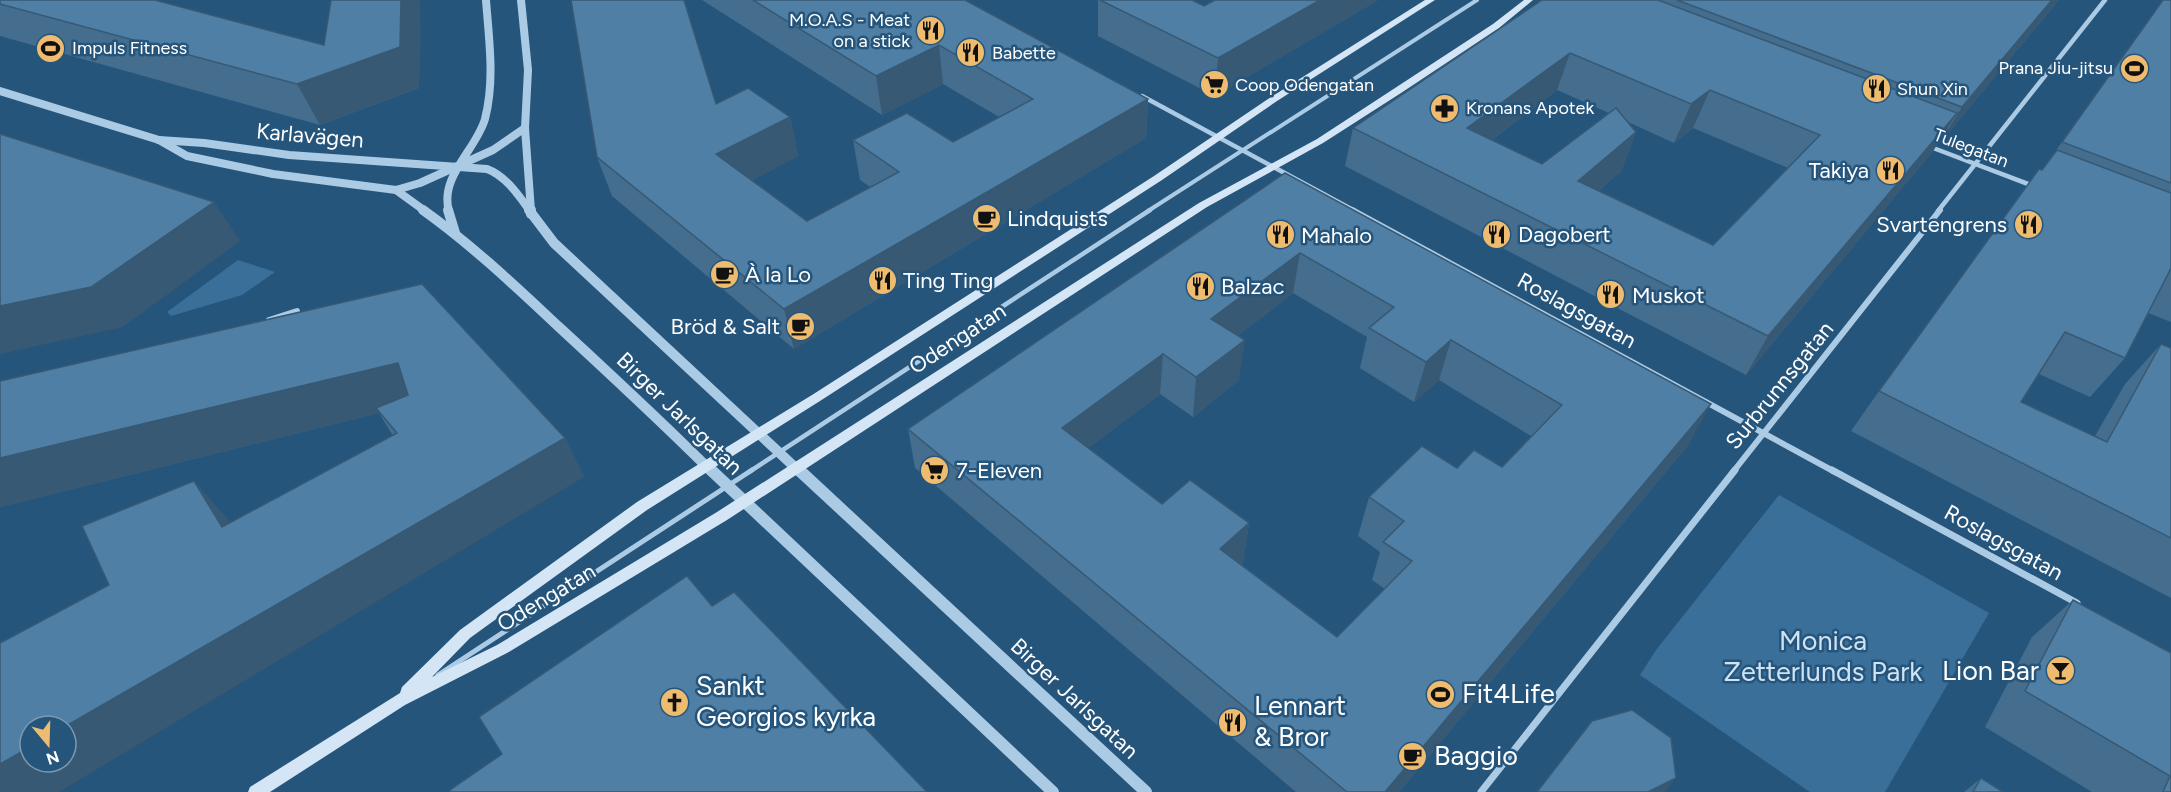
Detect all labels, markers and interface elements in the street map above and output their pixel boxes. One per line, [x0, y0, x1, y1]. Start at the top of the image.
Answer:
place label: M.O.A.S - Meat on a stick [789, 9, 910, 52]
restaurant icon: M.O.A.S - Meat on a stick [915, 14, 947, 46]
sports icon: Impuls Fitness [35, 32, 67, 64]
place label: Impuls Fitness [72, 37, 187, 59]
restaurant icon: Babette [955, 37, 987, 69]
place label: Babette [992, 42, 1056, 64]
sports icon: Prana Jiu-jitsu [2118, 52, 2150, 84]
place label: Prana Jiu-jitsu [1998, 57, 2113, 79]
supermarket icon: Coop Odengatan [1198, 69, 1230, 101]
restaurant icon: Shun Xin [1860, 73, 1892, 105]
place label: Coop Odengatan [1235, 74, 1374, 96]
place label: Shun Xin [1897, 78, 1968, 100]
pharmacy icon: Kronans Apotek [1429, 92, 1461, 124]
place label: Kronans Apotek [1466, 97, 1594, 119]
street label: Karlavägen [255, 117, 365, 154]
street label: Tulegatan [1930, 124, 2012, 172]
restaurant icon: Takiya [1874, 154, 1906, 186]
place label: Takiya [1809, 157, 1869, 184]
cafe icon: Lindquists [970, 202, 1002, 234]
place label: Lindquists [1007, 205, 1108, 232]
restaurant icon: Svartengrens [2012, 208, 2044, 240]
place label: Svartengrens [1876, 211, 2007, 238]
restaurant icon: Dagobert [1481, 218, 1513, 250]
restaurant icon: Mahalo [1264, 219, 1296, 251]
place label: Dagobert [1518, 221, 1611, 248]
place label: Mahalo [1301, 222, 1372, 249]
cafe icon: À la Lo [708, 258, 740, 290]
place label: À la Lo [745, 261, 811, 288]
restaurant icon: Ting Ting [866, 264, 898, 296]
place label: Ting Ting [903, 267, 993, 294]
street label: Roslagsgatan [1513, 267, 1641, 354]
restaurant icon: Balzac [1184, 270, 1216, 302]
place label: Balzac [1221, 273, 1285, 300]
restaurant icon: Muskot [1595, 279, 1627, 311]
place label: Muskot [1632, 282, 1705, 309]
street label: Odengatan [904, 297, 1011, 380]
cafe icon: Bröd & Salt [785, 310, 817, 342]
place label: Bröd & Salt [671, 313, 780, 340]
street label: Surbrunnsgatan [1720, 316, 1839, 455]
street label: Birger Jarlsgatan [611, 346, 748, 480]
supermarket icon: 7-Eleven [919, 454, 951, 486]
place label: 7-Eleven [956, 457, 1042, 484]
street label: Roslagsgatan [1940, 499, 2068, 586]
street label: Odengatan [492, 557, 600, 637]
park label: Monica Zetterlunds Park [1724, 624, 1923, 688]
street label: Birger Jarlsgatan [1005, 632, 1144, 764]
place label: Lion Bar [1942, 654, 2039, 687]
bar icon: Lion Bar [2044, 655, 2076, 687]
place label: Sankt Georgios kyrka [696, 669, 876, 733]
place label: Fit4Life [1462, 677, 1555, 710]
sports icon: Fit4Life [1425, 678, 1457, 710]
church icon: Sankt Georgios kyrka [659, 686, 691, 718]
place label: Lennart & Bror [1254, 689, 1346, 753]
restaurant icon: Lennart & Bror [1217, 706, 1249, 738]
north arrow [18, 714, 78, 774]
place label: Baggio [1434, 739, 1518, 772]
cafe icon: Baggio [1397, 740, 1429, 772]
text: N [44, 747, 62, 769]

